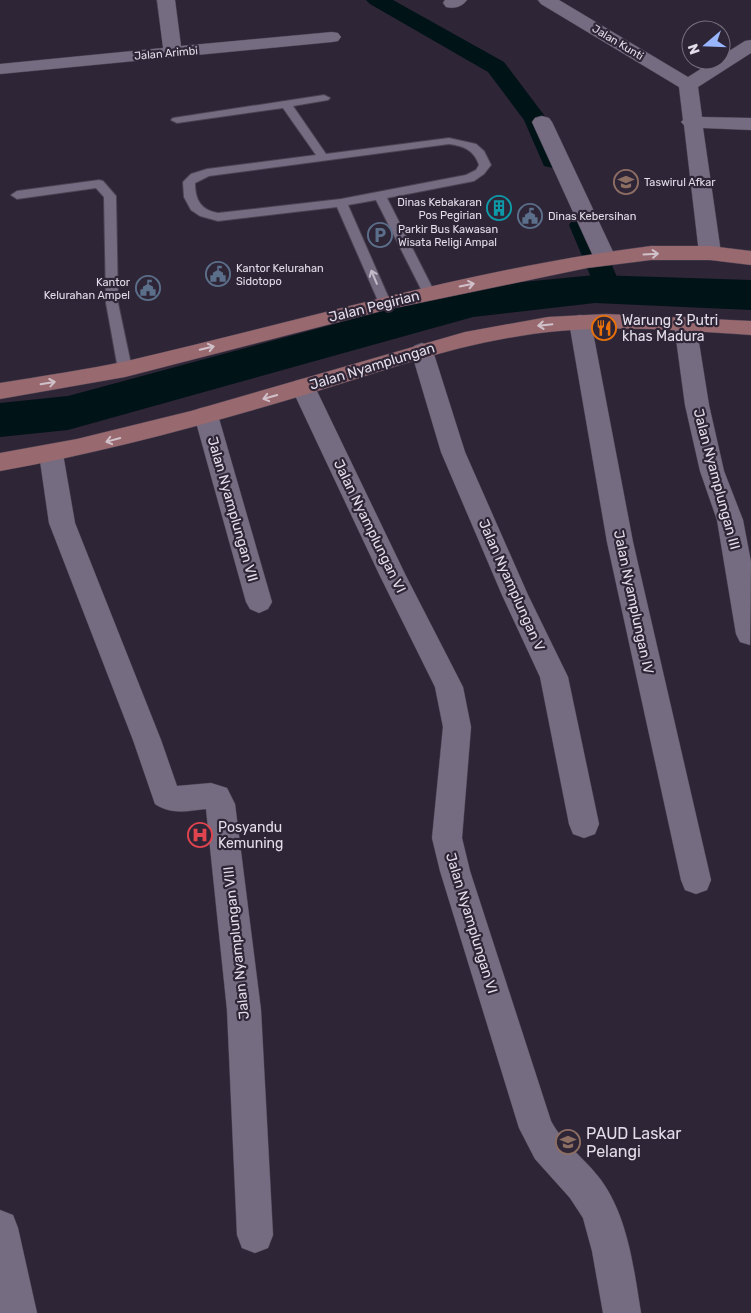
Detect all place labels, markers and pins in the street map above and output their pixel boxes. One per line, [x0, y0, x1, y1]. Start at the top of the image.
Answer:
school or university icon: Taswirul Afkar [613, 169, 639, 195]
place label: Taswirul Afkar [644, 176, 716, 189]
building icon: Dinas Kebakaran Pos Pegirian [486, 195, 512, 221]
place label: Dinas Kebakaran Pos Pegirian [397, 196, 482, 222]
public building icon: Dinas Kebersihan [517, 203, 543, 229]
place label: Dinas Kebersihan [548, 210, 636, 223]
parking icon: Parkir Bus Kawasan Wisata Religi Ampal [367, 222, 393, 248]
place label: Parkir Bus Kawasan Wisata Religi Ampal [398, 223, 498, 249]
public building icon: Kantor Kelurahan Sidotopo [205, 261, 231, 287]
place label: Kantor Kelurahan Sidotopo [236, 262, 324, 288]
public building icon: Kantor Kelurahan Ampel [135, 275, 161, 301]
place label: Kantor Kelurahan Ampel [44, 276, 131, 302]
place label: Warung 3 Putri khas Madura [622, 312, 718, 345]
restaurant icon: Warung 3 Putri khas Madura [591, 315, 617, 341]
place label: Posyandu Kemuning [218, 819, 283, 852]
hospital icon: Posyandu Kemuning [187, 822, 213, 848]
place label: PAUD Laskar Pelangi [586, 1124, 681, 1161]
school or university icon: PAUD Laskar Pelangi [555, 1129, 581, 1155]

